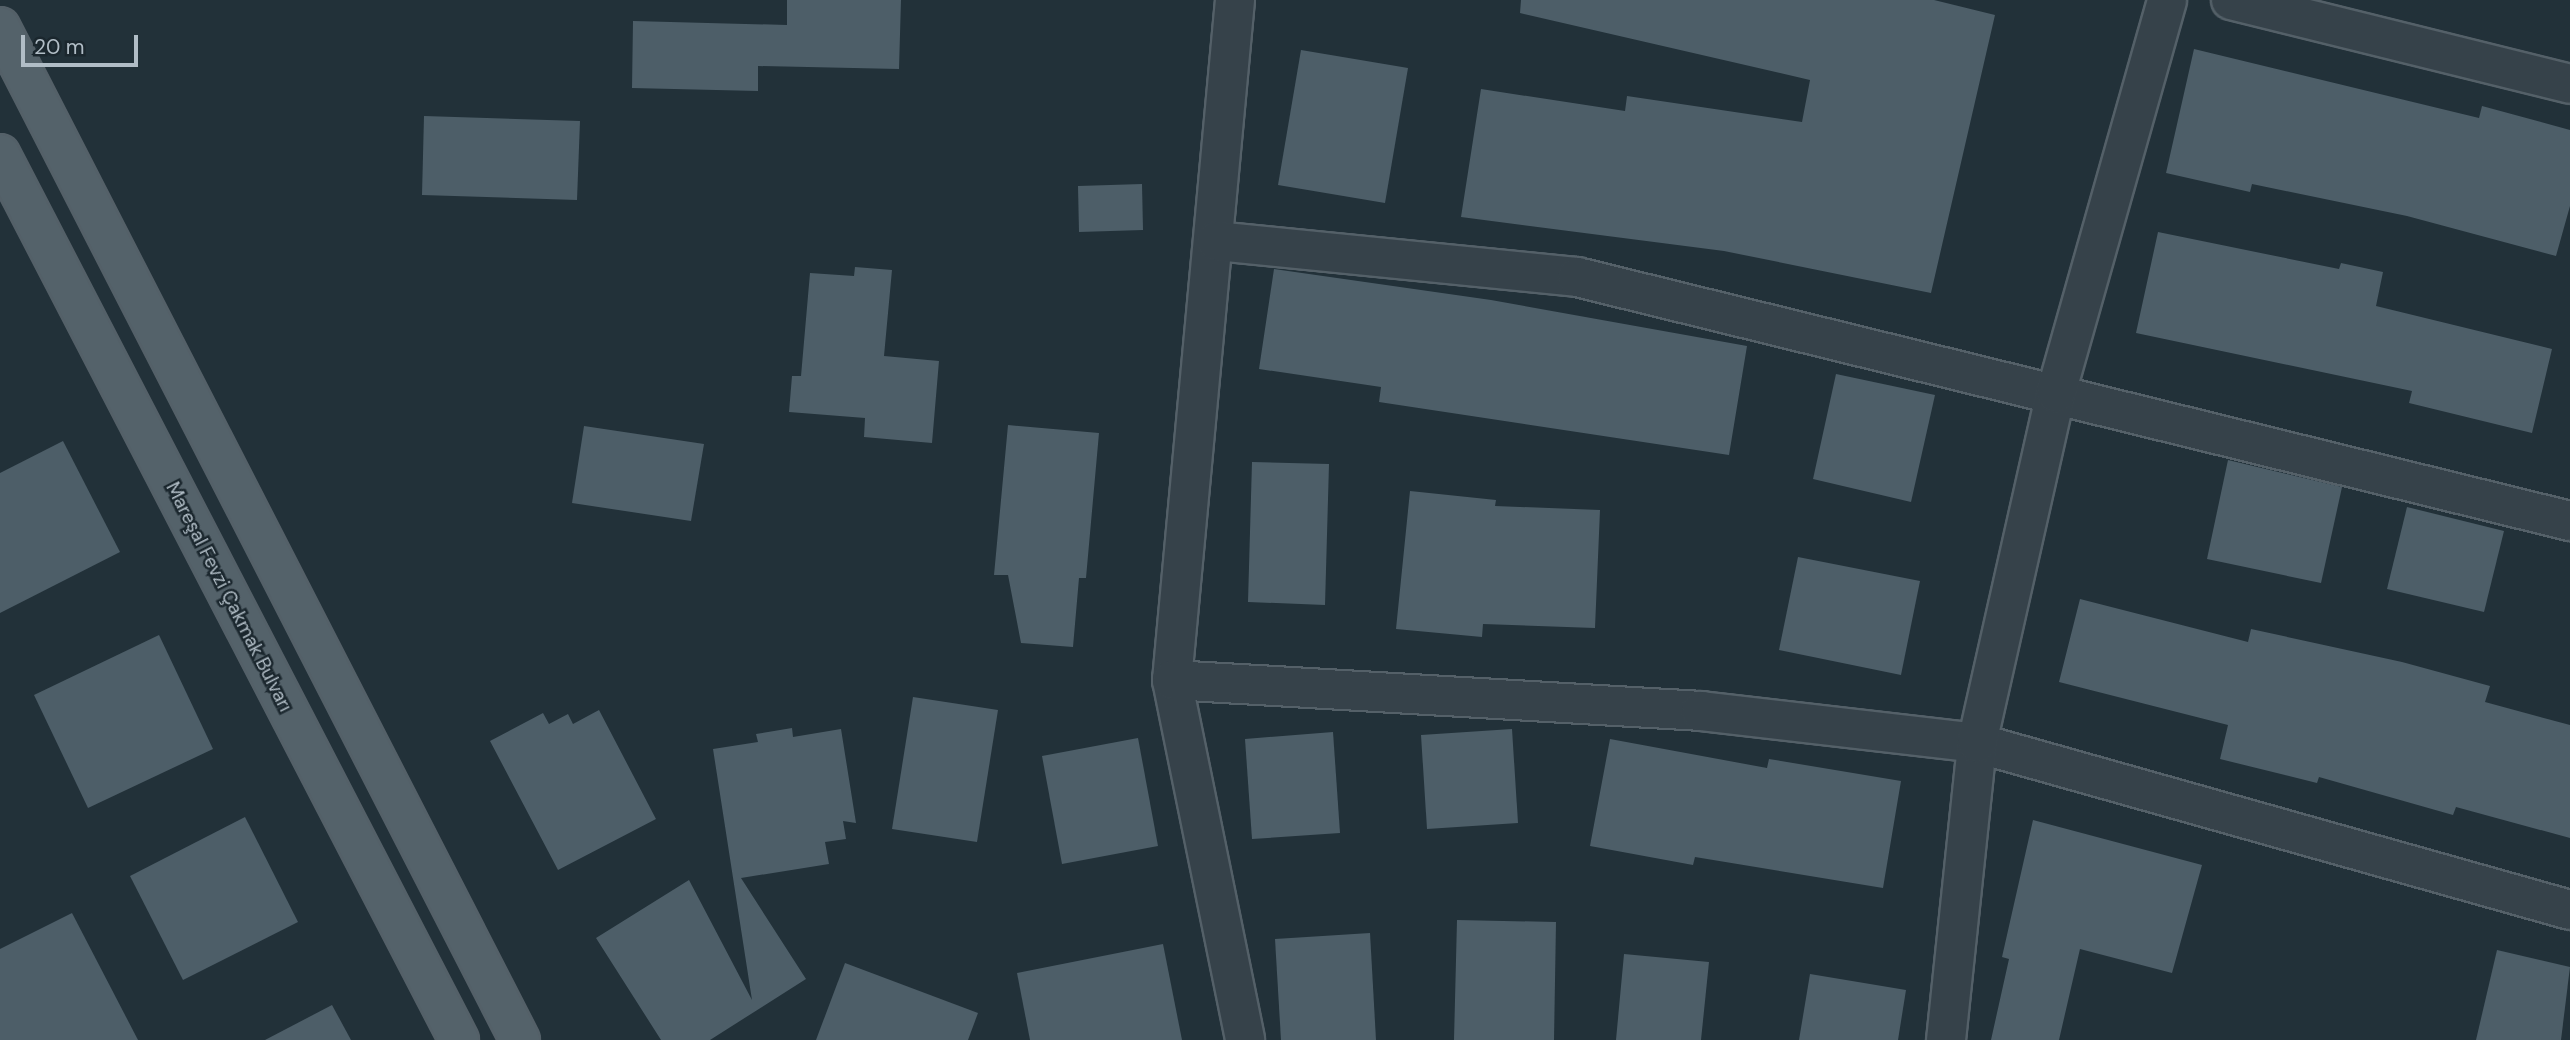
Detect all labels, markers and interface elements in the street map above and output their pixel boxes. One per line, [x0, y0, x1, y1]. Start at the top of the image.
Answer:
scale bar [24, 21, 142, 65]
text: 20 m [34, 33, 85, 61]
street label: Mareşal Fevzi Çakmak Bulvarı [161, 478, 297, 716]

